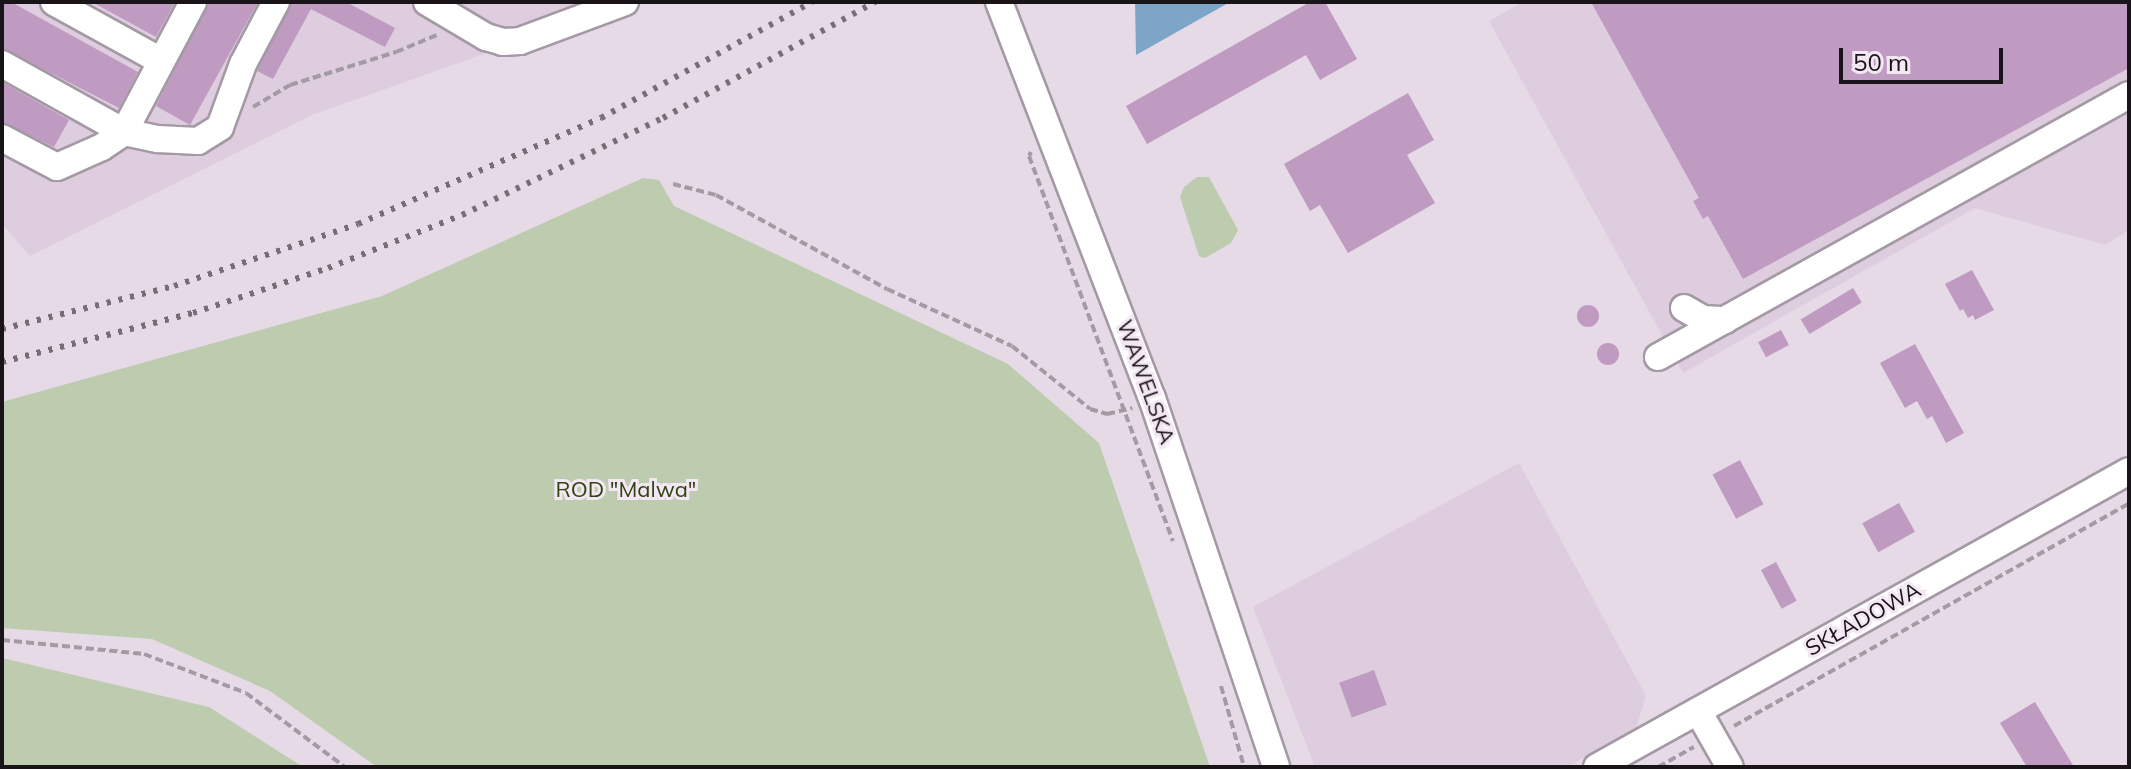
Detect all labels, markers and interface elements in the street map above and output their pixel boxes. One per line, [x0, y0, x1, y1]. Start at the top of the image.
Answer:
scale bar [1843, 32, 2007, 82]
text: 50 m [1853, 47, 1909, 77]
street label: WAWELSKA [1111, 316, 1181, 448]
park label: ROD "Malwa" [556, 477, 696, 503]
street label: SKŁADOWA [1801, 576, 1925, 662]

